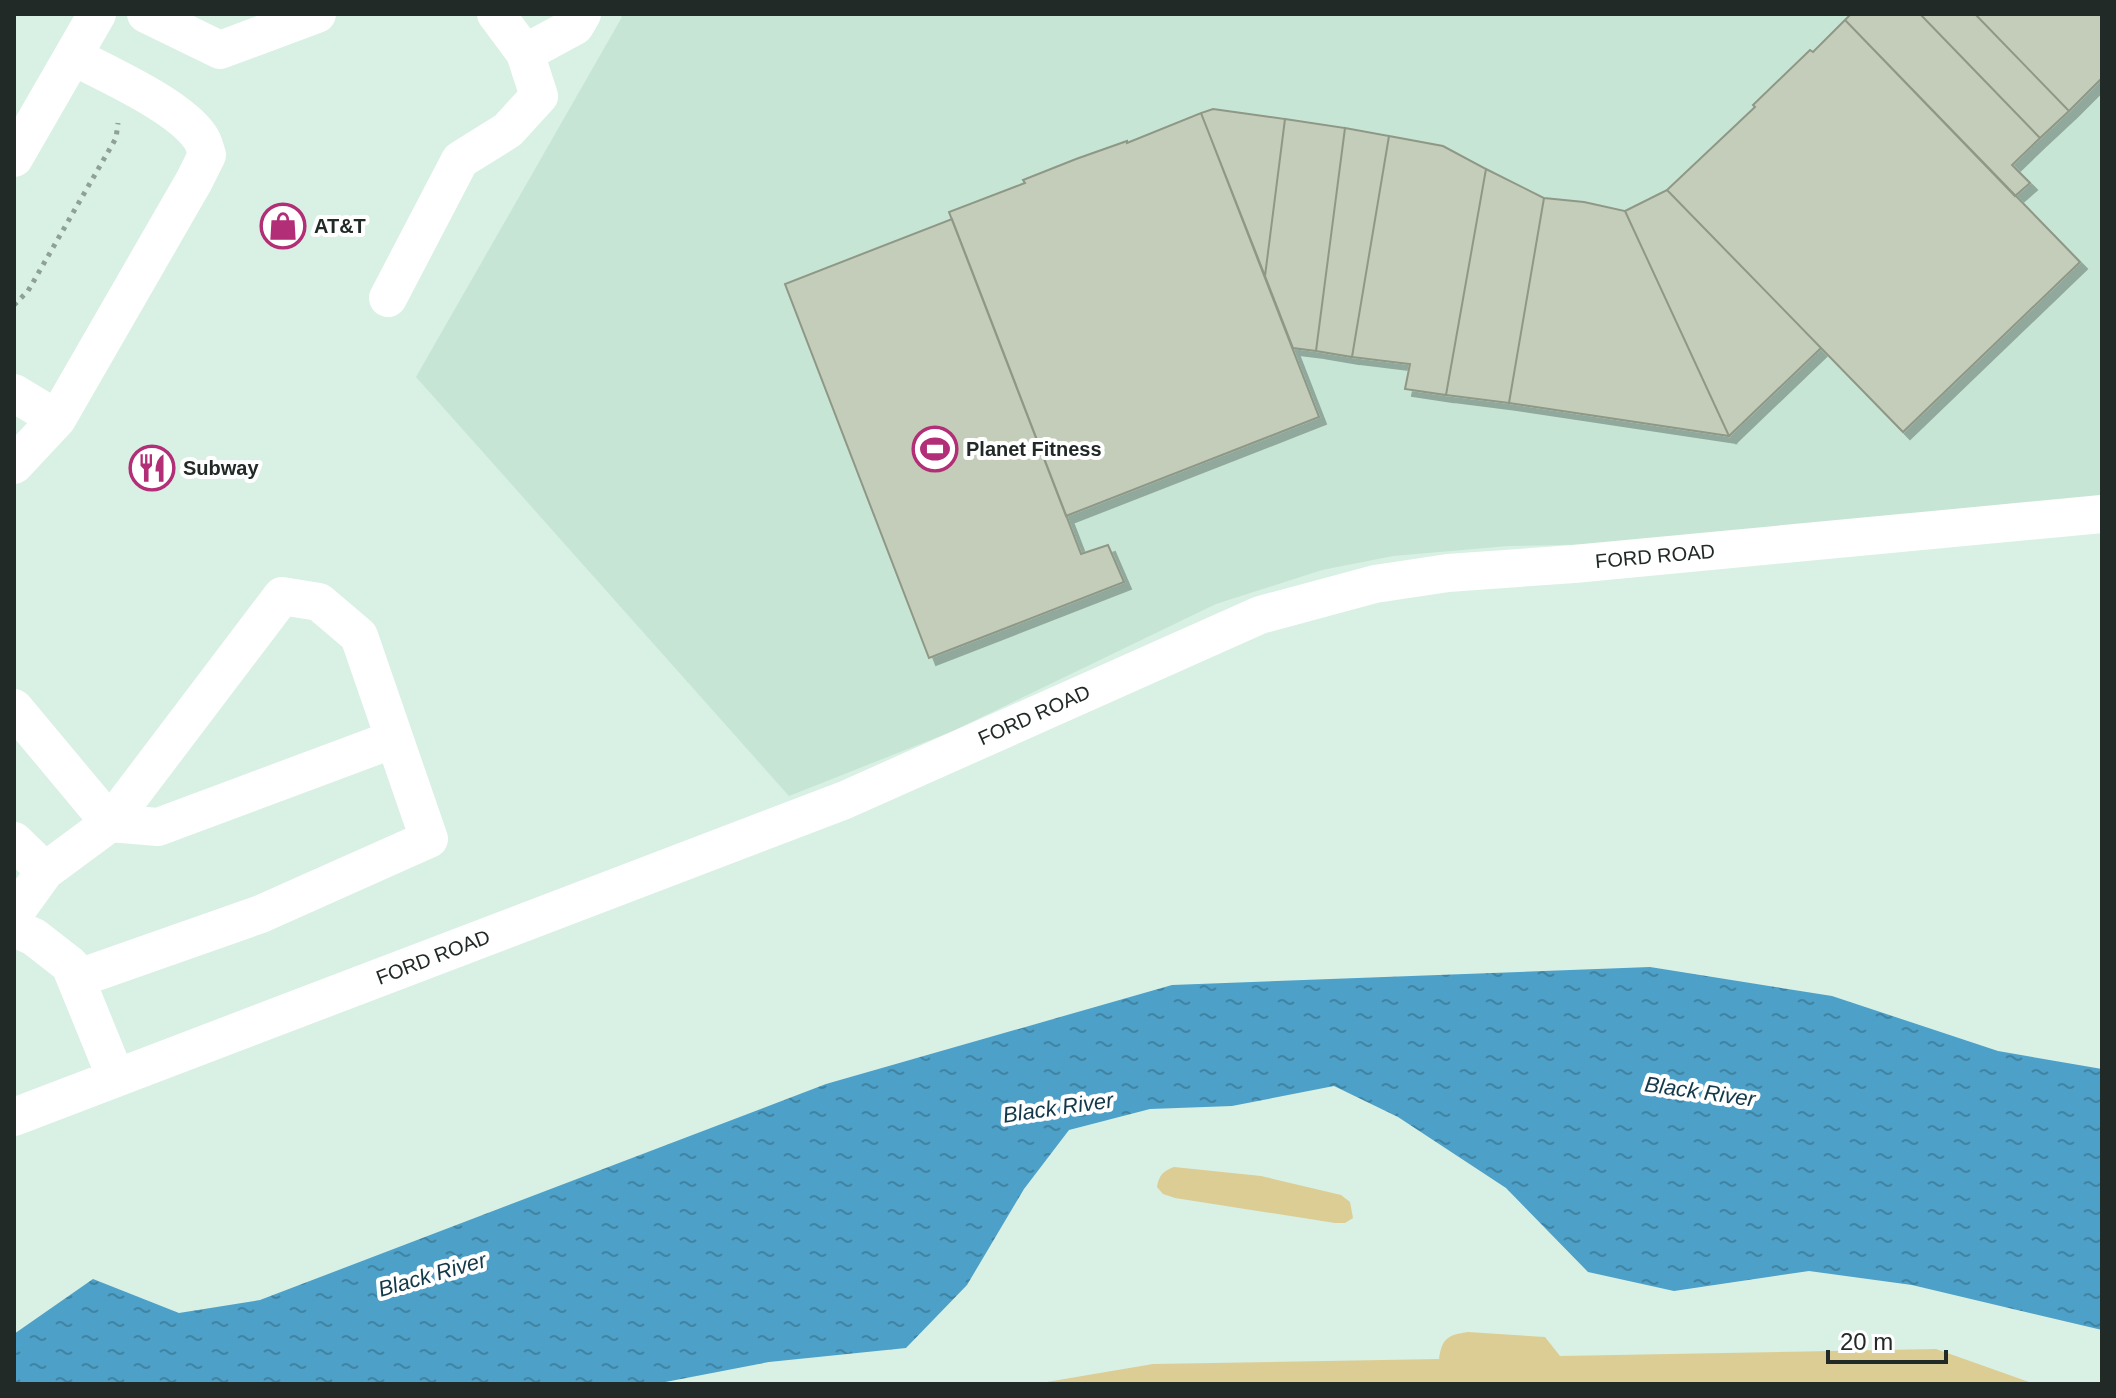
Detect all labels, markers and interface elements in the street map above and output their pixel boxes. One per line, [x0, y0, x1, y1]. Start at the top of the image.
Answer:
shop icon: AT&T [259, 202, 307, 250]
place label: AT&T [314, 215, 366, 237]
sports icon: Planet Fitness [911, 425, 959, 473]
place label: Planet Fitness [966, 438, 1102, 460]
restaurant icon: Subway [128, 444, 176, 492]
place label: Subway [183, 457, 259, 479]
street label: FORD ROAD [1594, 540, 1716, 572]
street label: FORD ROAD [975, 681, 1093, 749]
street label: FORD ROAD [373, 925, 493, 989]
water label: Black River [1643, 1071, 1758, 1112]
water label: Black River [1001, 1087, 1117, 1128]
water label: Black River [375, 1247, 491, 1302]
scale bar [1828, 1314, 1946, 1364]
text: 20 m [1840, 1328, 1893, 1355]

